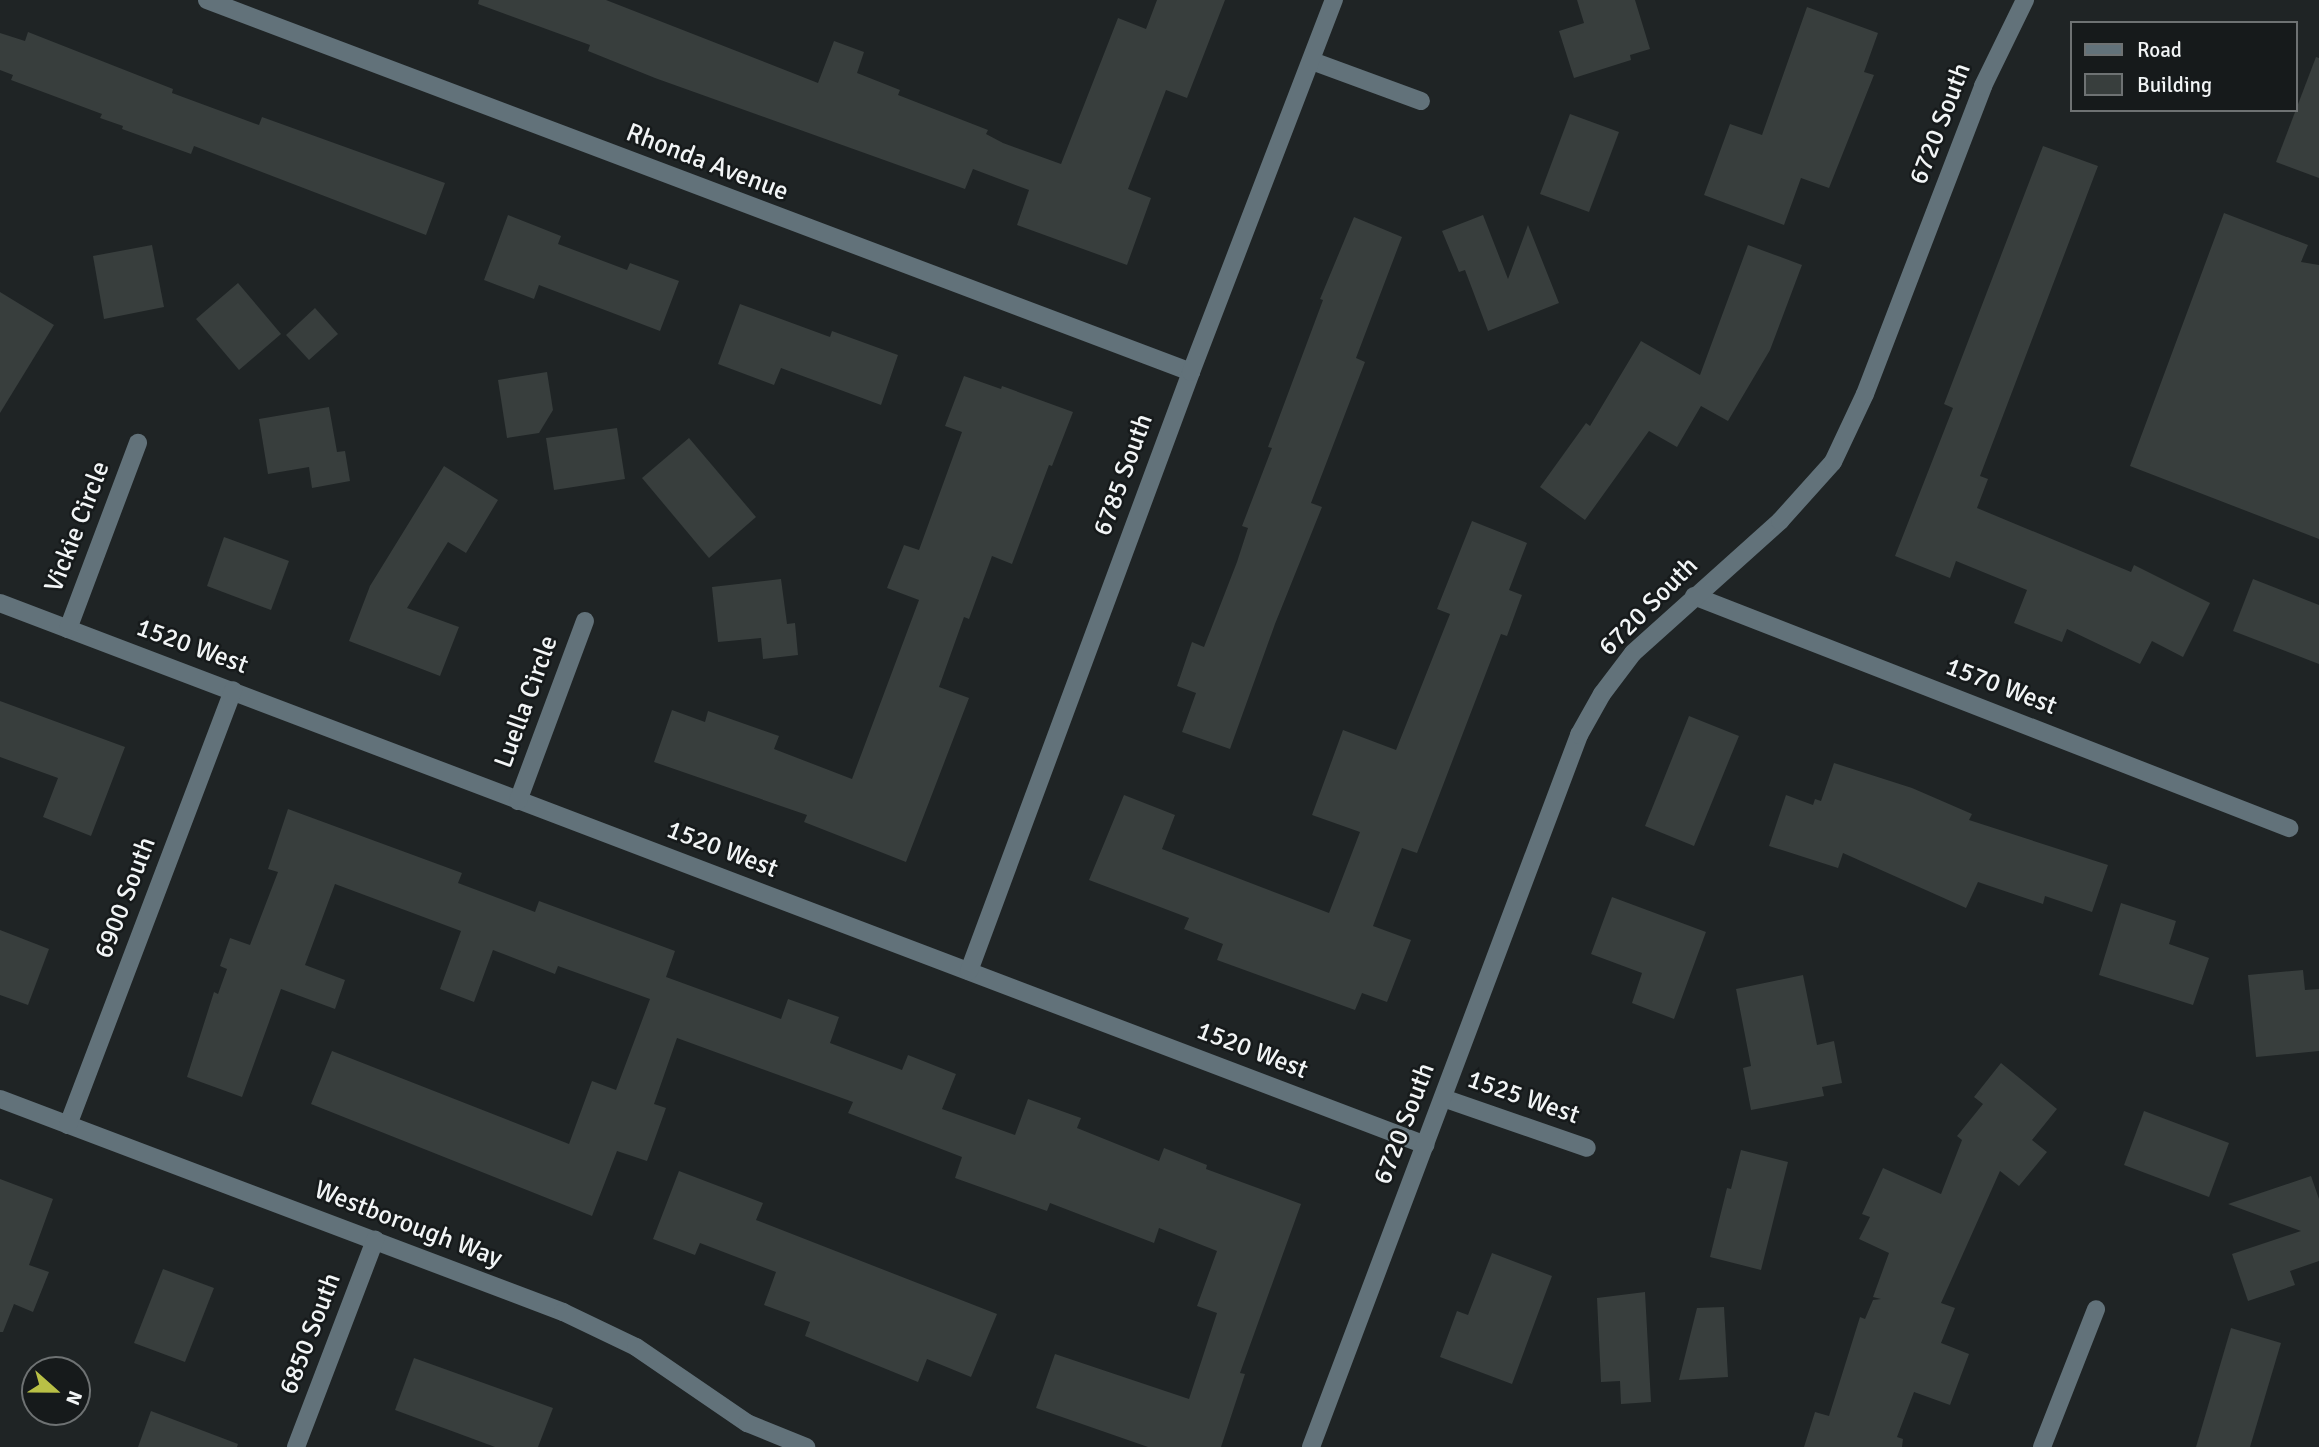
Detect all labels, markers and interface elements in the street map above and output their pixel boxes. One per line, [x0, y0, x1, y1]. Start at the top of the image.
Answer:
legend [2070, 21, 2298, 112]
text: Road [2137, 37, 2182, 63]
street label: 6720 South [1904, 59, 1978, 189]
text: Building [2137, 72, 2212, 98]
street label: Rhonda Avenue [621, 118, 793, 208]
street label: 6785 South [1088, 410, 1160, 540]
street label: Vickie Circle [39, 457, 117, 597]
street label: 6720 South [1593, 551, 1705, 663]
street label: 1520 West [132, 612, 252, 682]
street label: Luella Circle [489, 632, 565, 772]
street label: 1570 West [1941, 652, 2061, 722]
street label: 1520 West [662, 815, 782, 885]
street label: 6900 South [89, 833, 163, 963]
street label: 1520 West [1192, 1016, 1312, 1086]
street label: 6720 South [1368, 1059, 1442, 1189]
street label: 1525 West [1463, 1064, 1583, 1132]
street label: Westborough Way [310, 1175, 506, 1275]
street label: 6850 South [274, 1269, 348, 1399]
north arrow [21, 1356, 91, 1426]
text: N [60, 1387, 87, 1408]

